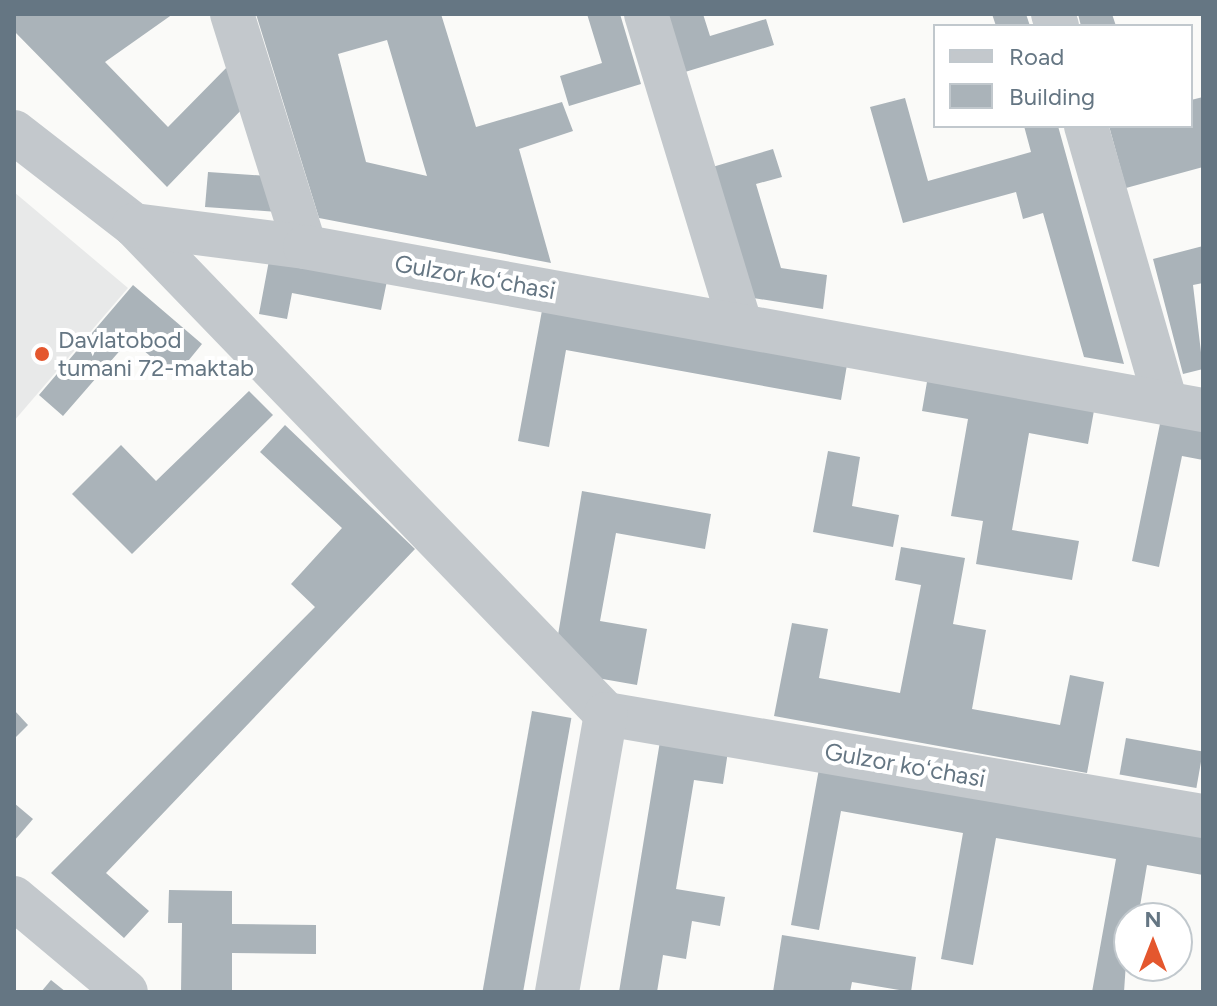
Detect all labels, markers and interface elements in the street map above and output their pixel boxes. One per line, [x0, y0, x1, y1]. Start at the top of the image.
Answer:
legend [933, 24, 1193, 128]
text: Road [1009, 42, 1064, 71]
text: Building [1009, 82, 1095, 111]
street label: Gulzor koʻchasi [392, 249, 558, 305]
place label: Davlatobod tumani 72-maktab [58, 326, 254, 382]
marker: Davlatobod tumani 72-maktab [33, 345, 51, 363]
street label: Gulzor koʻchasi [822, 737, 988, 793]
north arrow [1113, 902, 1193, 982]
text: N [1144, 906, 1162, 933]

